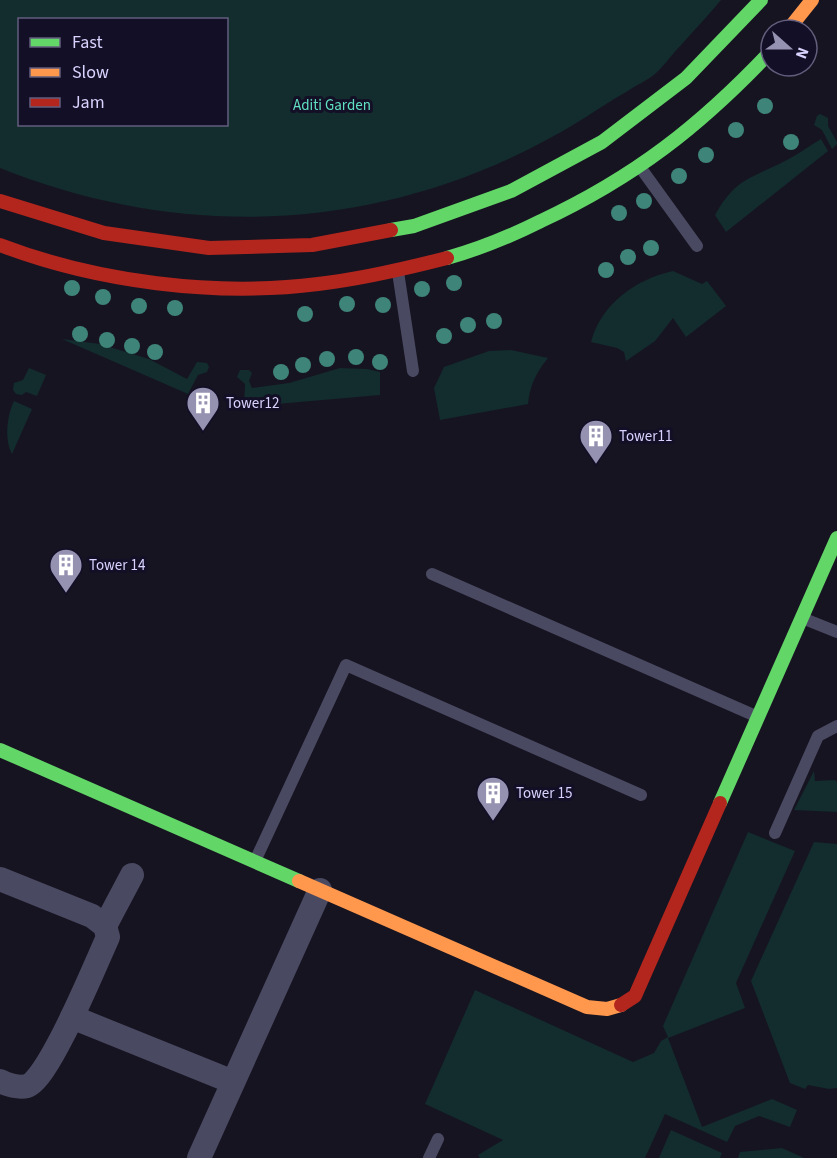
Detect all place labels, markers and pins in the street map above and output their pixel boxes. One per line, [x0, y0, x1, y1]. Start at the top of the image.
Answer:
building icon: Tower12 [185, 385, 221, 432]
place label: Tower12 [226, 393, 279, 414]
building icon: Tower11 [578, 418, 614, 465]
place label: Tower11 [619, 426, 672, 447]
building icon: Tower 14 [48, 547, 84, 594]
place label: Tower 14 [89, 555, 146, 576]
building icon: Tower 15 [475, 775, 511, 822]
place label: Tower 15 [516, 783, 572, 804]

